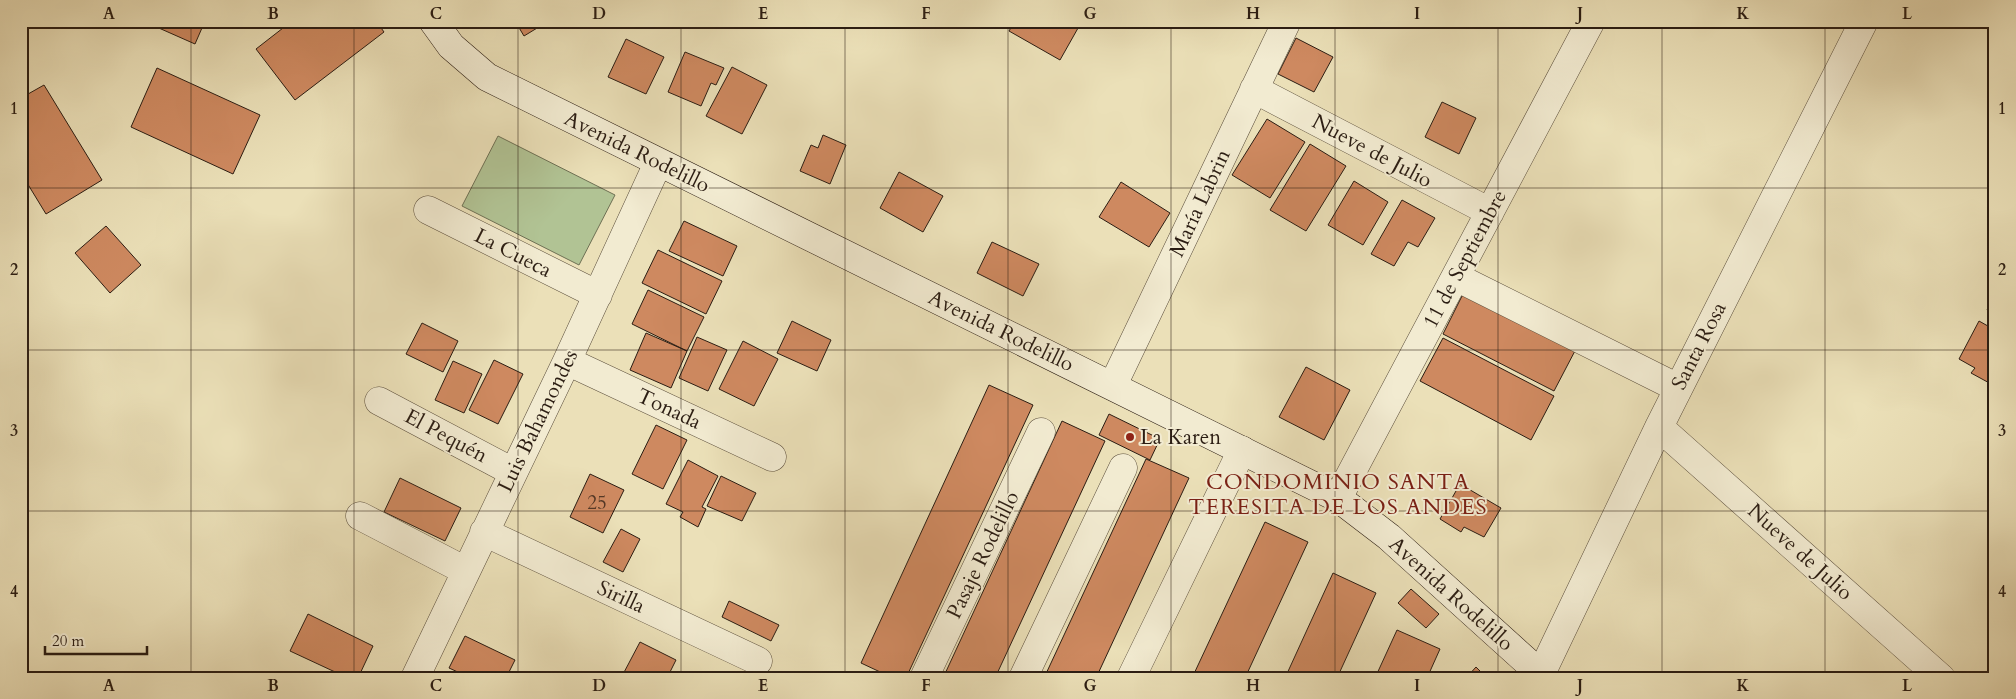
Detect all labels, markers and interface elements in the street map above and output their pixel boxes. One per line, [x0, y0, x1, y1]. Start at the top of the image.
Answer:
text: A [103, 3, 115, 25]
text: B [267, 3, 279, 25]
text: C [430, 3, 442, 25]
text: D [592, 3, 606, 25]
text: E [758, 3, 768, 25]
text: F [921, 3, 931, 25]
text: G [1083, 3, 1097, 25]
text: H [1246, 3, 1260, 25]
text: I [1414, 3, 1420, 25]
text: J [1575, 3, 1583, 25]
text: K [1737, 3, 1750, 25]
text: L [1902, 3, 1913, 25]
text: 1 [10, 98, 18, 120]
text: 1 [1998, 98, 2006, 120]
street label: Avenida Rodelillo [559, 104, 715, 200]
street label: Nueve de Julio [1307, 107, 1437, 195]
street label: María Labrin [1162, 144, 1238, 262]
street label: 11 de Septiembre [1416, 185, 1514, 333]
street label: La Cueca [469, 221, 557, 285]
text: 2 [10, 259, 18, 281]
text: 2 [1998, 259, 2006, 281]
street label: Avenida Rodelillo [923, 283, 1079, 379]
street label: Santa Rosa [1665, 297, 1733, 395]
street label: Luis Bahamondes [491, 345, 585, 497]
street label: Tonada [632, 381, 706, 437]
street label: El Pequén [399, 402, 493, 470]
text: 3 [10, 420, 18, 442]
text: 3 [1998, 420, 2006, 442]
place label: La Karen [1140, 423, 1221, 452]
marker: La Karen [1124, 431, 1136, 443]
district label: CONDOMINIO SANTA TERESITA DE LOS ANDES [1188, 467, 1488, 522]
street label: Pasaje Rodelillo [940, 486, 1026, 624]
house number: 25 [587, 490, 607, 516]
street label: Nueve de Julio [1741, 497, 1859, 607]
street label: Avenida Rodelillo [1382, 530, 1520, 658]
street label: Sirilla [592, 573, 650, 621]
text: 4 [10, 581, 18, 603]
text: 4 [1998, 581, 2006, 603]
scale bar [45, 624, 148, 656]
text: 20 m [52, 631, 84, 651]
text: A [103, 675, 115, 697]
text: B [267, 675, 279, 697]
text: C [430, 675, 442, 697]
text: D [592, 675, 606, 697]
text: E [758, 675, 768, 697]
text: F [921, 675, 931, 697]
text: G [1083, 675, 1097, 697]
text: H [1246, 675, 1260, 697]
text: I [1414, 675, 1420, 697]
text: J [1575, 675, 1583, 697]
text: K [1737, 675, 1750, 697]
text: L [1902, 675, 1913, 697]

